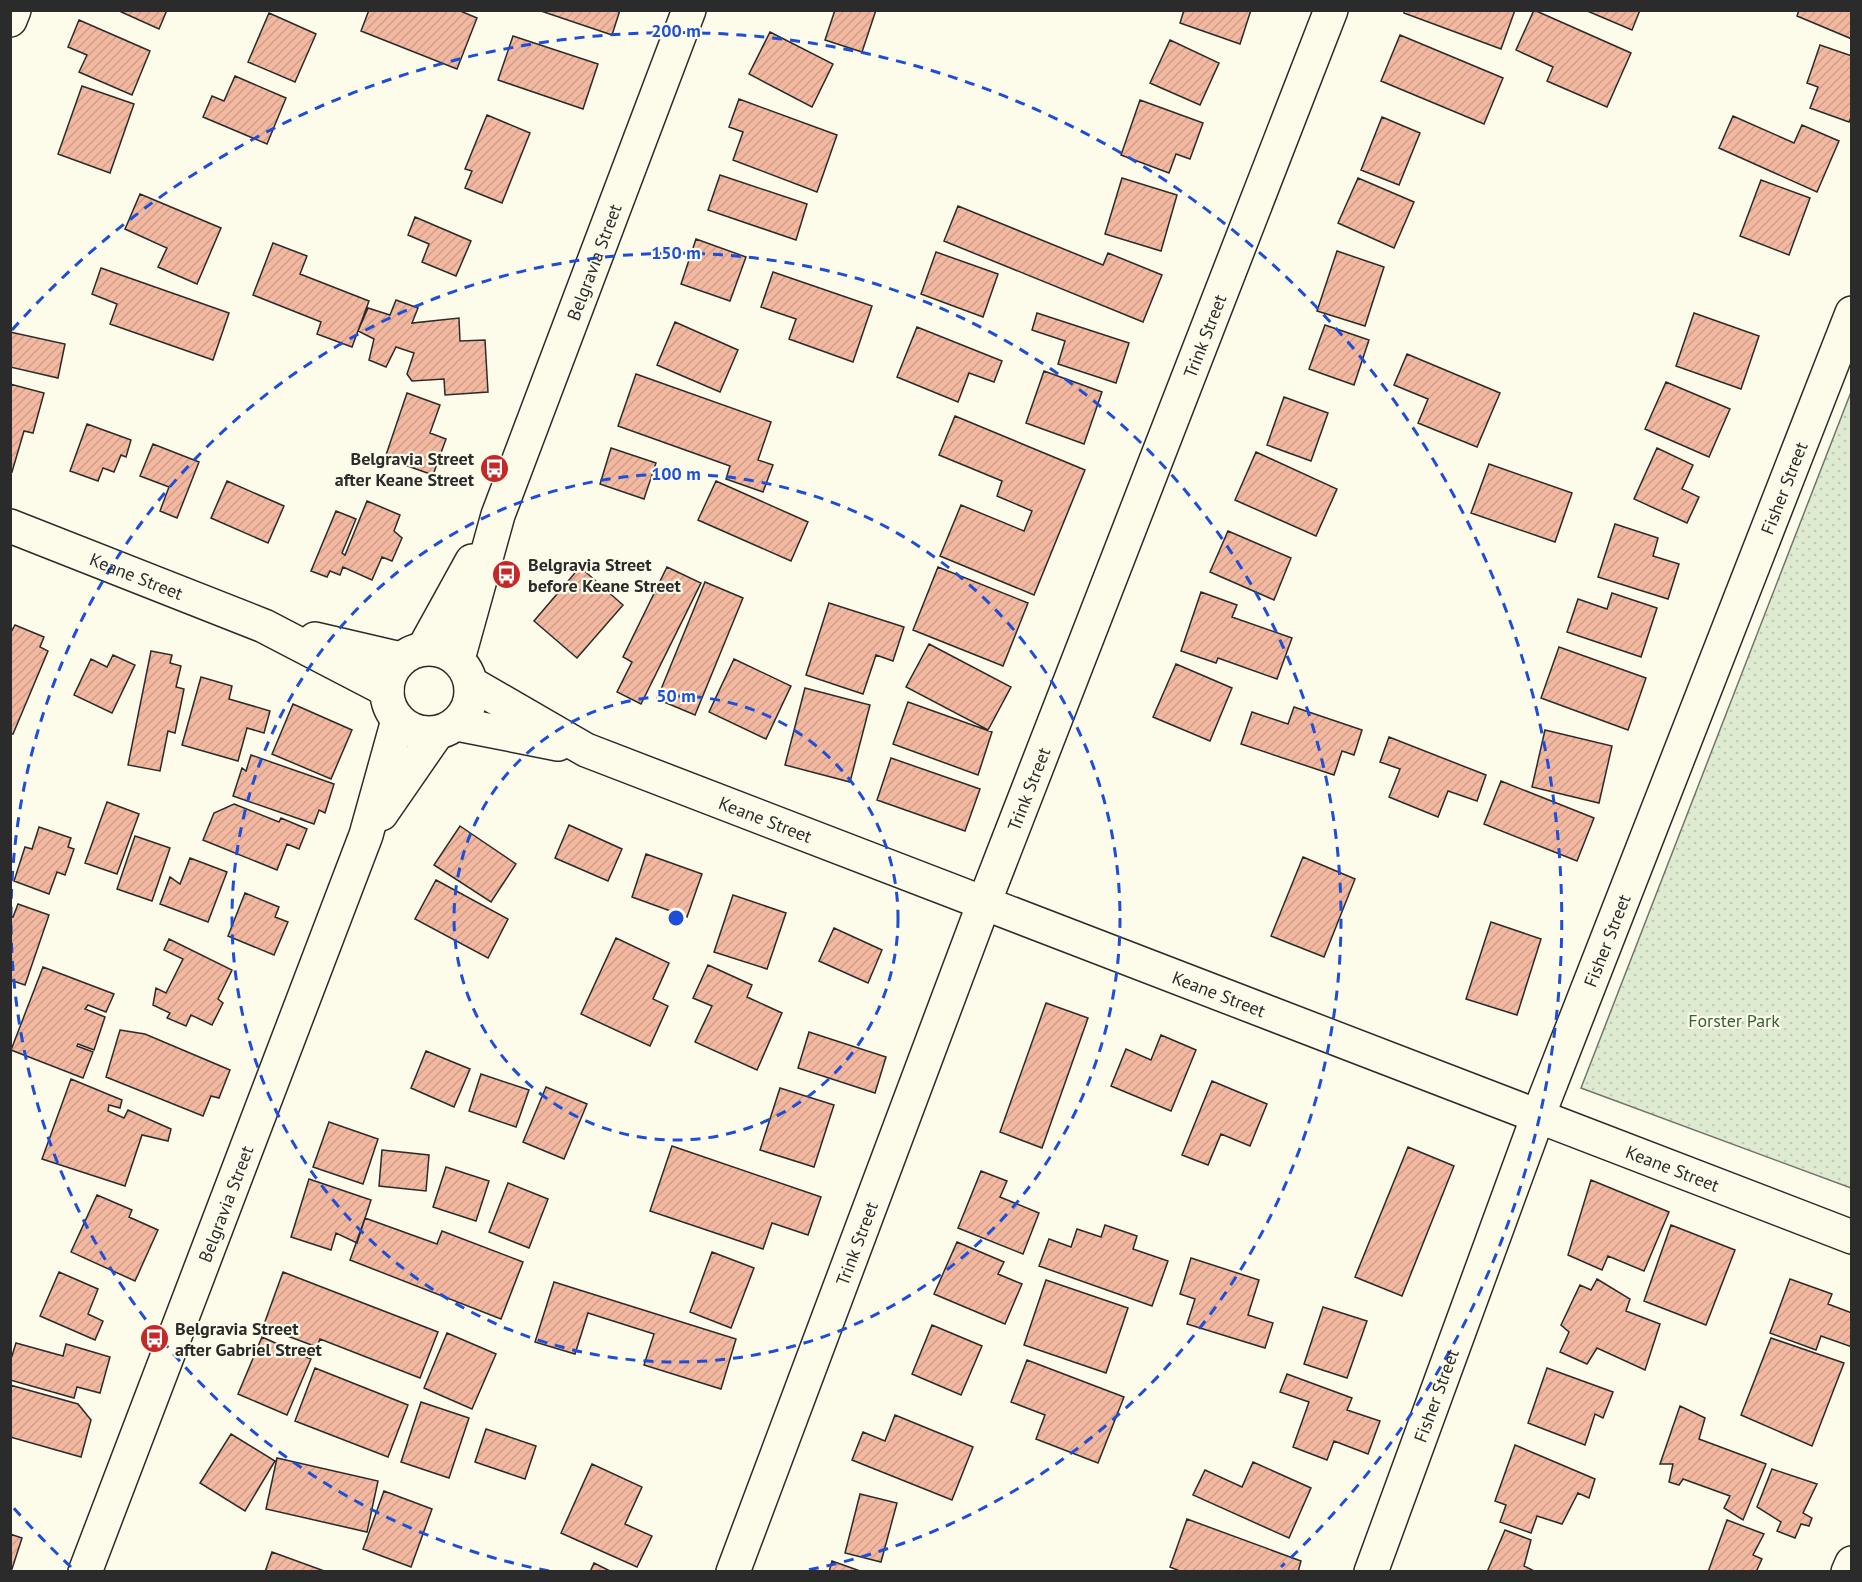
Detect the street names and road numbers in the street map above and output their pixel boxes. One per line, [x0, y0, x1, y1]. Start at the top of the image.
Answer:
street label: Belgravia Street [561, 200, 626, 324]
street label: Trink Street [1178, 291, 1231, 381]
street label: Fisher Street [1755, 438, 1812, 538]
street label: Keane Street [87, 547, 186, 604]
street label: Trink Street [1002, 744, 1055, 834]
street label: Keane Street [716, 791, 815, 847]
street label: Fisher Street [1578, 891, 1635, 990]
street label: Keane Street [1169, 965, 1269, 1022]
street label: Keane Street [1623, 1140, 1723, 1196]
street label: Belgravia Street [193, 1142, 258, 1265]
street label: Trink Street [830, 1198, 882, 1289]
street label: Fisher Street [1408, 1346, 1463, 1445]

